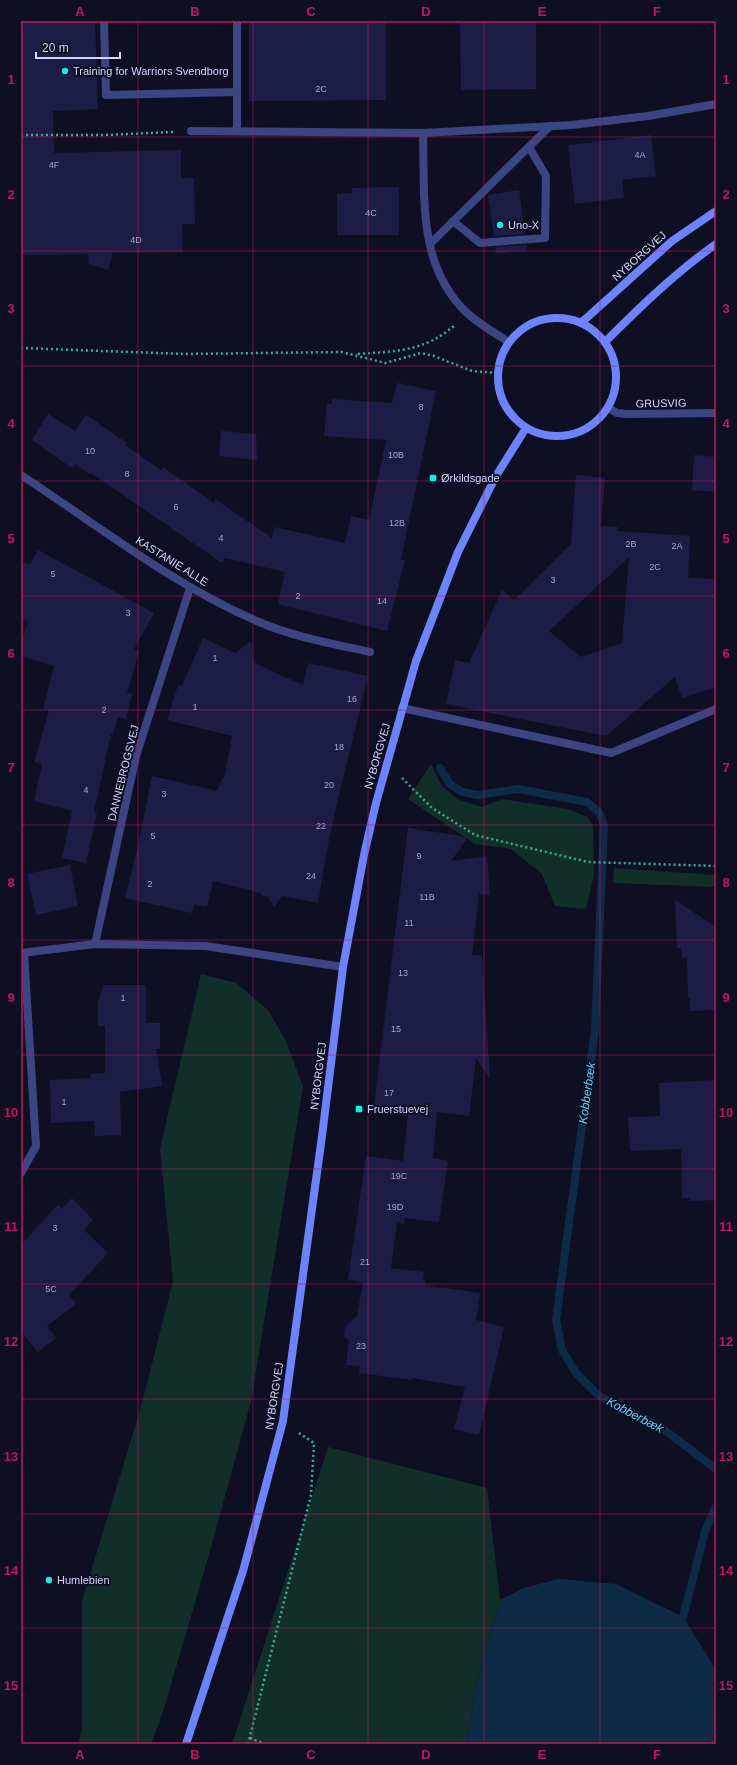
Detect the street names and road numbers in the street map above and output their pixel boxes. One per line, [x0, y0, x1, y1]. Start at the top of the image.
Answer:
street label: NYBORGVEJ [610, 229, 668, 283]
street label: GRUSVIG [636, 397, 686, 409]
street label: KASTANIE ALLE [134, 534, 210, 588]
street label: NYBORGVEJ [362, 722, 392, 790]
street label: DANNEBROGSVEJ [105, 724, 141, 822]
street label: NYBORGVEJ [308, 1042, 328, 1110]
street label: NYBORGVEJ [263, 1362, 285, 1430]

